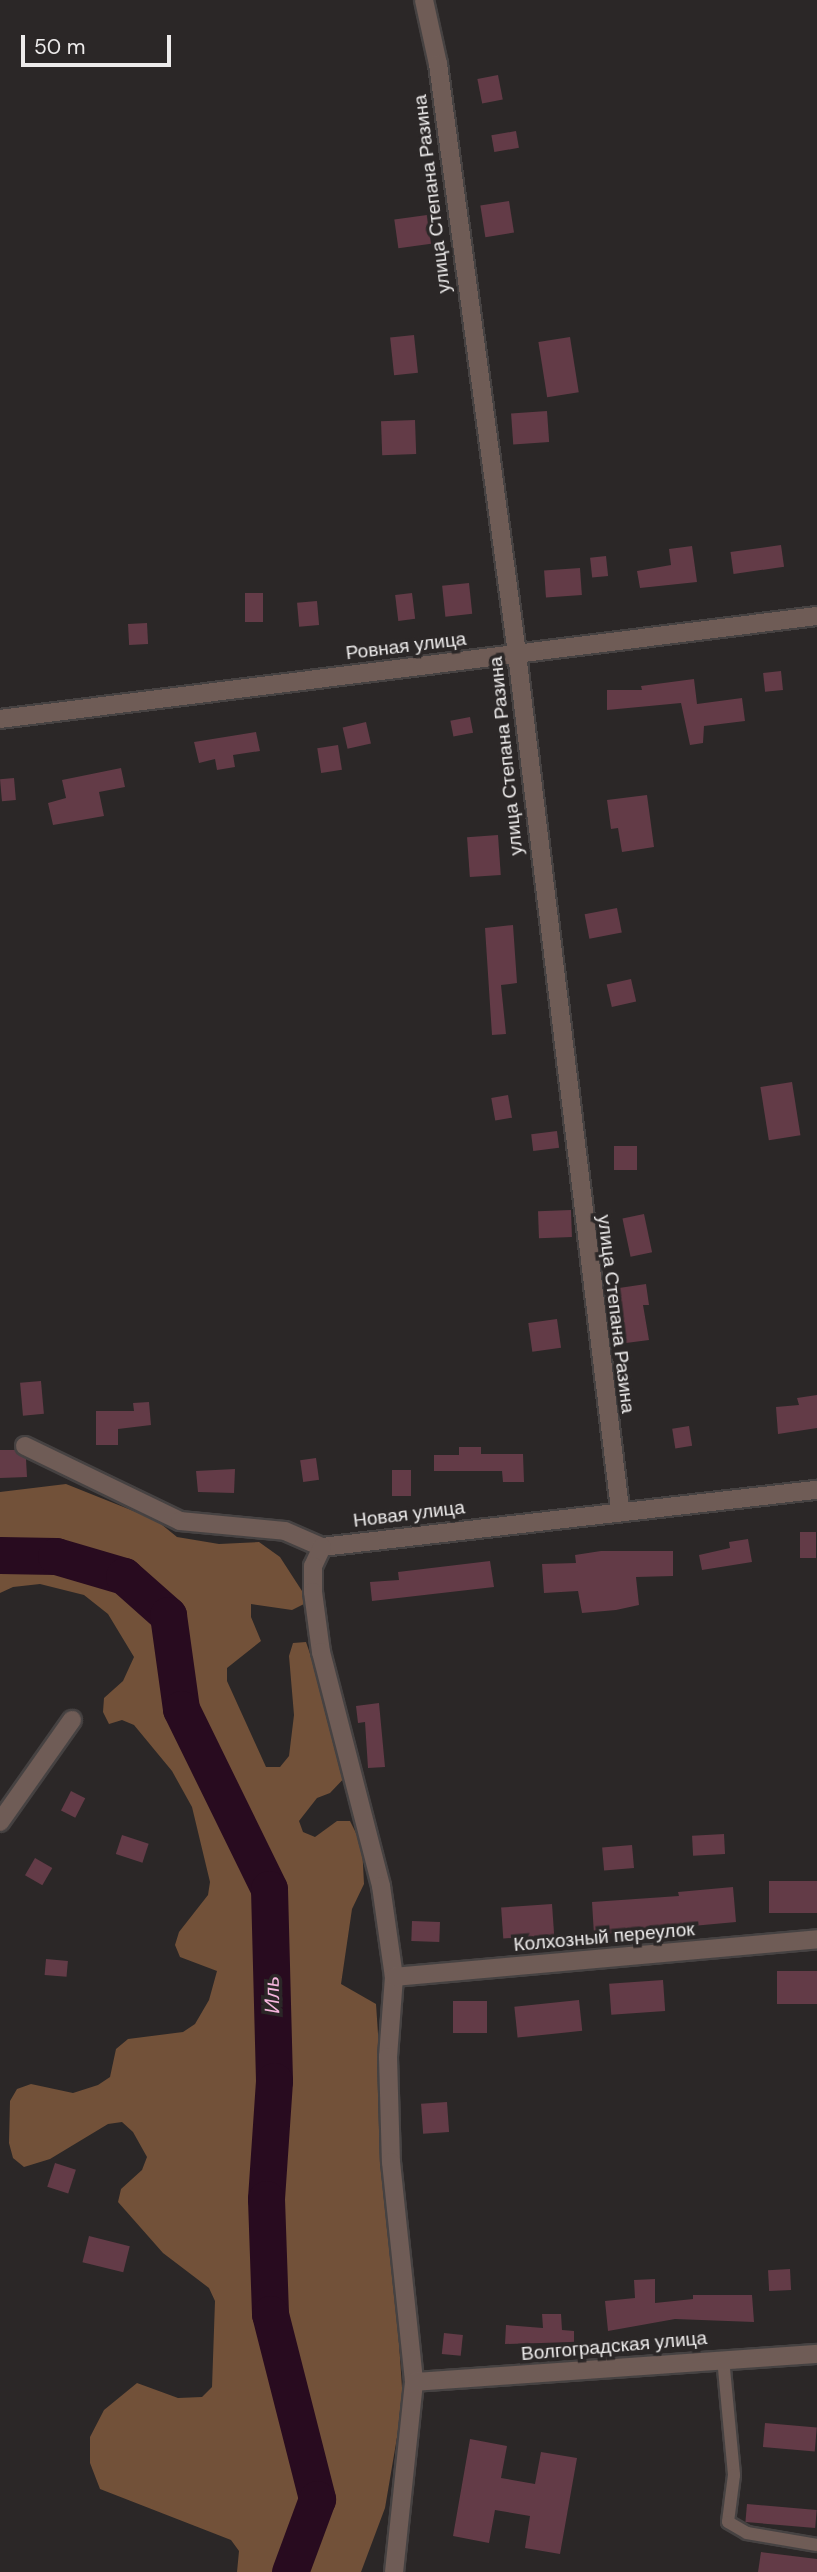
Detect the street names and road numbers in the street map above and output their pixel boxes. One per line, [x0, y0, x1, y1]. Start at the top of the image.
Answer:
street label: улица Степана Разина [409, 93, 455, 295]
street label: Ровная улица [344, 627, 468, 665]
street label: улица Степана Разина [484, 655, 528, 857]
street label: улица Степана Разина [593, 1213, 639, 1415]
street label: Новая улица [352, 1496, 466, 1532]
street label: Колхозный переулок [513, 1918, 695, 1956]
street label: Волгоградская улица [520, 2327, 708, 2365]

